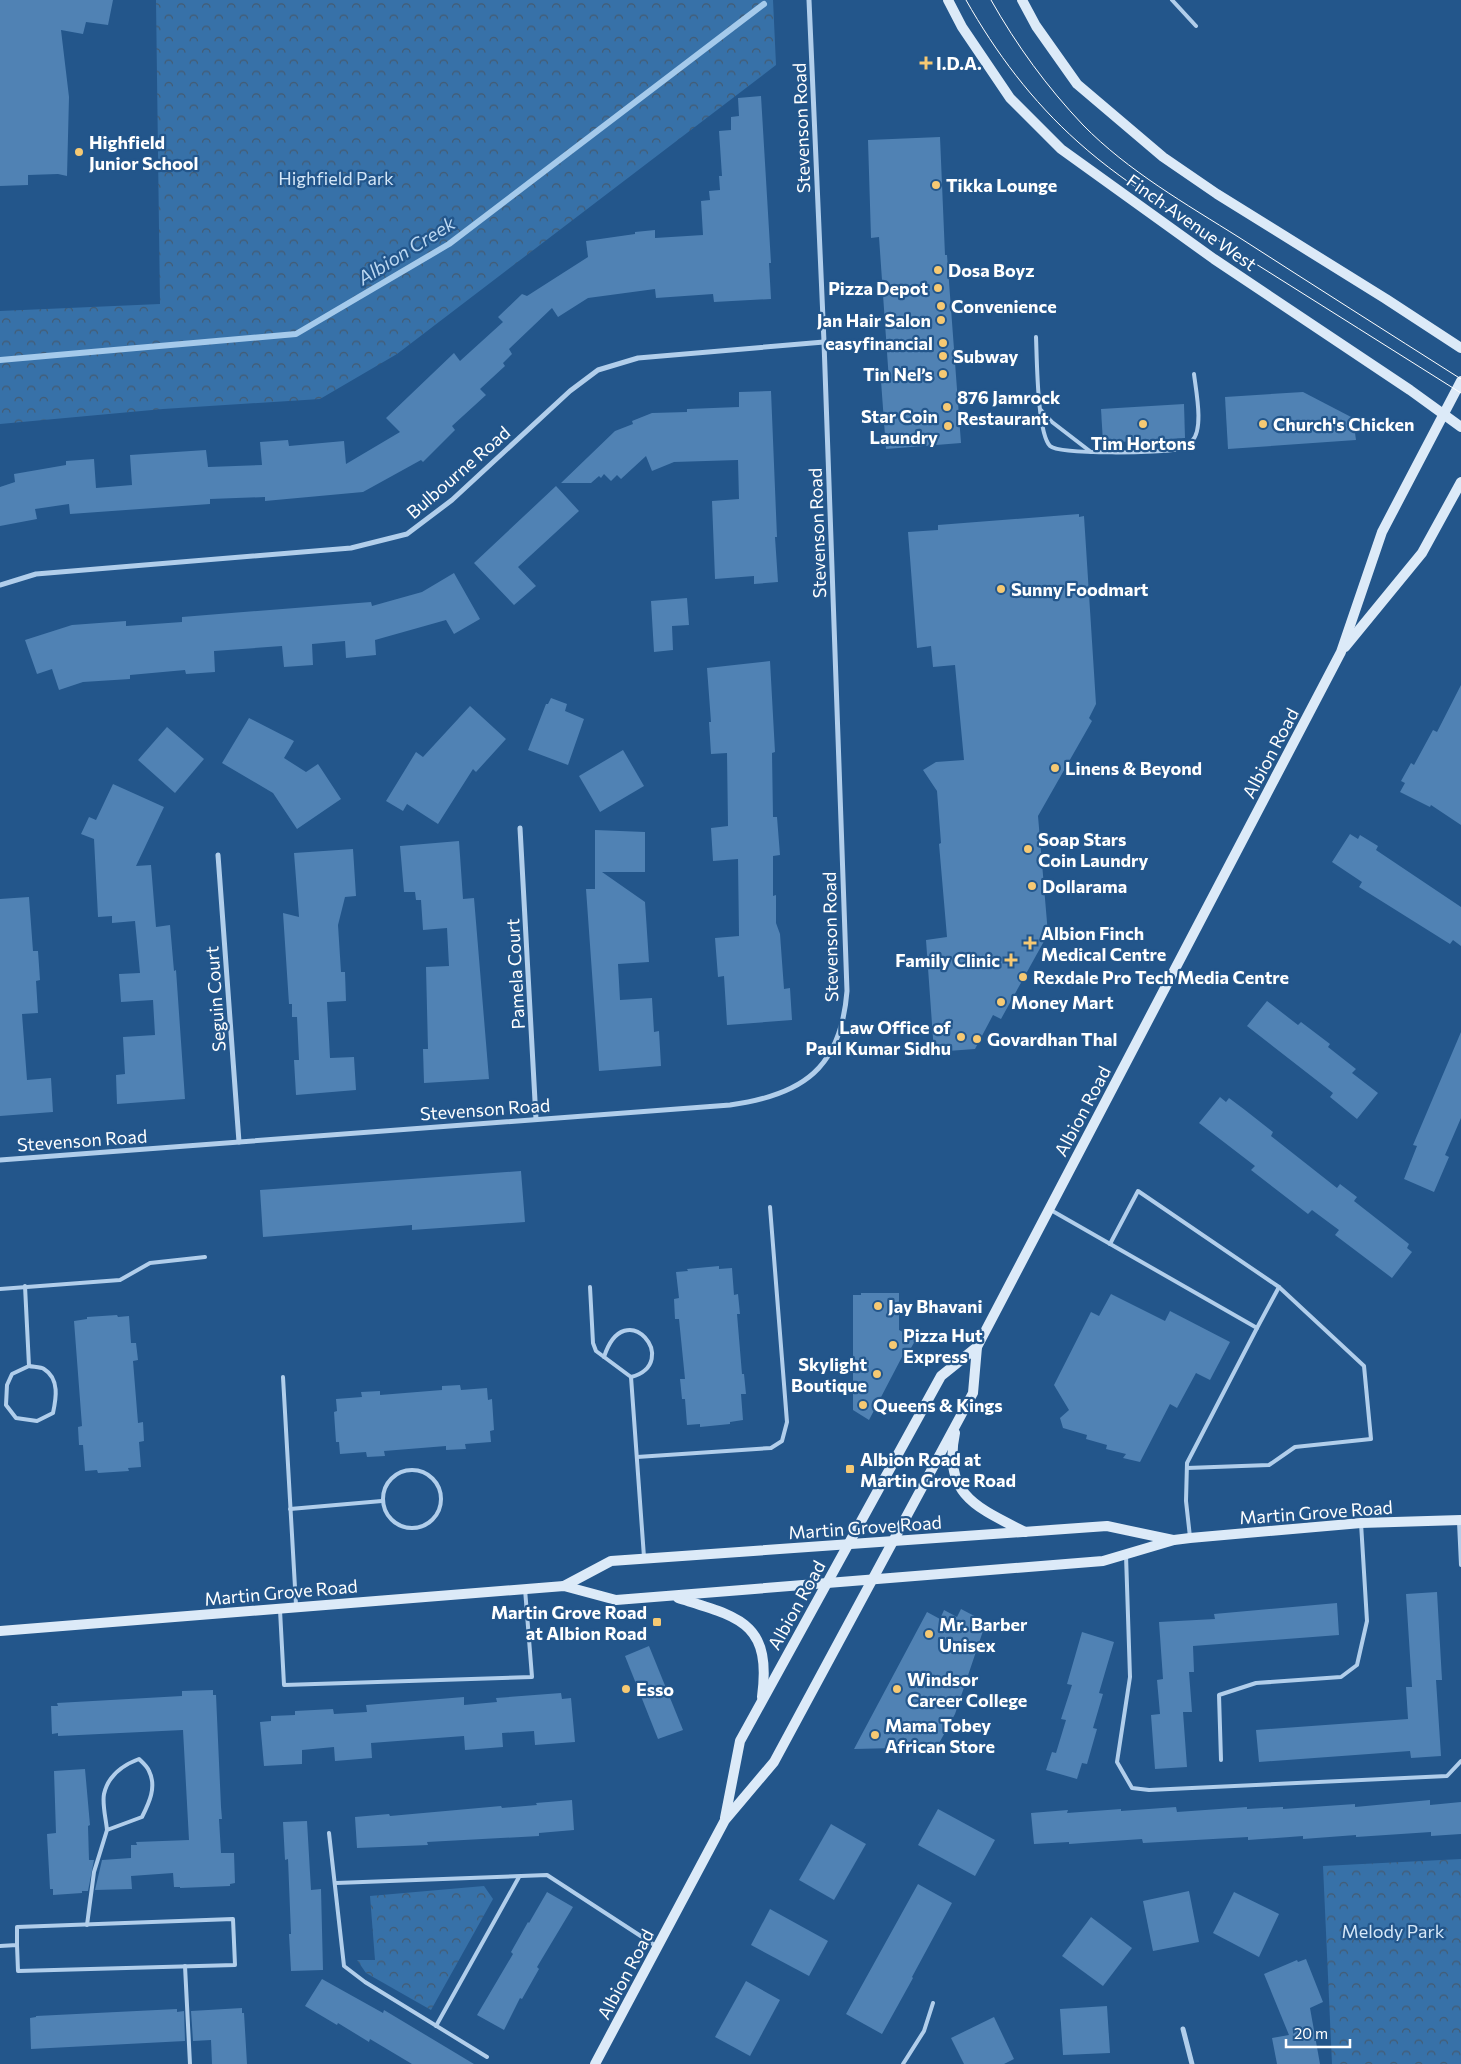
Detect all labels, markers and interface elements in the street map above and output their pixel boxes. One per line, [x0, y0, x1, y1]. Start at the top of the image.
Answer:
place label: I.D.A. [936, 52, 982, 74]
marker: I.D.A. [920, 57, 932, 69]
street label: Stevenson Road [788, 62, 814, 194]
place label: Highfield Junior School [89, 131, 198, 174]
marker: Highfield Junior School [73, 146, 85, 158]
park label: Highfield Park [278, 167, 394, 189]
street label: Finch Avenue West [1123, 169, 1261, 275]
place label: Tikka Lounge [946, 174, 1057, 196]
marker: Tikka Lounge [930, 179, 942, 191]
water label: Albion Creek [352, 211, 460, 290]
place label: Dosa Boyz [948, 259, 1035, 281]
marker: Dosa Boyz [932, 264, 944, 276]
place label: Pizza Depot [828, 277, 928, 299]
marker: Pizza Depot [932, 282, 944, 294]
place label: Convenience [951, 295, 1057, 317]
marker: Convenience [935, 300, 947, 312]
place label: Jan Hair Salon [817, 309, 931, 331]
marker: Jan Hair Salon [935, 314, 947, 326]
place label: easyfinancial [825, 332, 933, 354]
marker: easyfinancial [937, 337, 949, 349]
place label: Subway [953, 345, 1018, 367]
marker: Subway [937, 350, 949, 362]
place label: Tin Nel’s [863, 363, 933, 385]
marker: Tin Nel’s [937, 368, 949, 380]
place label: 876 Jamrock Restaurant [957, 386, 1061, 429]
marker: 876 Jamrock Restaurant [941, 401, 953, 413]
place label: Star Coin Laundry [861, 405, 938, 448]
place label: Church's Chicken [1273, 413, 1414, 435]
marker: Tim Hortons [1137, 418, 1149, 430]
marker: Church's Chicken [1257, 418, 1269, 430]
marker: Star Coin Laundry [942, 420, 954, 432]
street label: Bulbourne Road [402, 421, 514, 523]
place label: Tim Hortons [1091, 432, 1195, 454]
street label: Stevenson Road [804, 467, 830, 599]
place label: Sunny Foodmart [1011, 578, 1149, 600]
marker: Sunny Foodmart [995, 583, 1007, 595]
street label: Albion Road [1237, 704, 1303, 802]
place label: Linens & Beyond [1065, 757, 1202, 779]
marker: Linens & Beyond [1049, 762, 1061, 774]
place label: Soap Stars Coin Laundry [1038, 828, 1148, 871]
marker: Soap Stars Coin Laundry [1022, 843, 1034, 855]
street label: Stevenson Road [818, 872, 842, 1002]
place label: Dollarama [1042, 875, 1127, 897]
marker: Dollarama [1026, 880, 1038, 892]
street label: Pamela Court [501, 918, 529, 1030]
place label: Albion Finch Medical Centre [1041, 922, 1166, 965]
marker: Albion Finch Medical Centre [1023, 936, 1037, 950]
street label: Seguin Court [200, 945, 230, 1053]
place label: Family Clinic [895, 949, 1000, 971]
marker: Family Clinic [1004, 953, 1018, 967]
place label: Rexdale Pro Tech Media Centre [1033, 966, 1289, 988]
marker: Rexdale Pro Tech Media Centre [1017, 971, 1029, 983]
place label: Money Mart [1011, 991, 1114, 1013]
marker: Money Mart [995, 996, 1007, 1008]
place label: Law Office of Paul Kumar Sidhu [806, 1016, 952, 1059]
place label: Govardhan Thal [987, 1028, 1117, 1050]
marker: Law Office of Paul Kumar Sidhu [955, 1031, 967, 1043]
marker: Govardhan Thal [971, 1033, 983, 1045]
street label: Albion Road [1049, 1062, 1115, 1160]
street label: Stevenson Road [419, 1093, 551, 1125]
street label: Stevenson Road [16, 1124, 148, 1156]
place label: Jay Bhavani [888, 1295, 982, 1317]
marker: Jay Bhavani [872, 1300, 884, 1312]
place label: Pizza Hut Express [903, 1324, 983, 1367]
marker: Pizza Hut Express [887, 1339, 899, 1351]
place label: Skylight Boutique [791, 1353, 867, 1396]
marker: Skylight Boutique [871, 1368, 883, 1380]
place label: Queens & Kings [873, 1394, 1003, 1416]
marker: Queens & Kings [857, 1399, 869, 1411]
place label: Albion Road at Martin Grove Road [860, 1448, 1016, 1491]
marker: Albion Road at Martin Grove Road [844, 1463, 856, 1475]
street label: Martin Grove Road [1238, 1496, 1394, 1528]
street label: Martin Grove Road [787, 1511, 943, 1543]
street label: Albion Road [762, 1556, 830, 1654]
street label: Martin Grove Road [203, 1574, 359, 1610]
place label: Martin Grove Road at Albion Road [491, 1601, 647, 1644]
place label: Mr. Barber Unisex [939, 1613, 1028, 1656]
marker: Martin Grove Road at Albion Road [651, 1616, 663, 1628]
marker: Mr. Barber Unisex [923, 1628, 935, 1640]
place label: Windsor Career College [907, 1668, 1027, 1711]
place label: Esso [636, 1678, 674, 1700]
marker: Esso [620, 1683, 632, 1695]
marker: Windsor Career College [891, 1683, 903, 1695]
place label: Mama Tobey African Store [885, 1714, 995, 1757]
marker: Mama Tobey African Store [869, 1729, 881, 1741]
park label: Melody Park [1342, 1920, 1445, 1942]
street label: Albion Road [592, 1925, 658, 2023]
scale bar [1286, 2016, 1350, 2048]
text: 20 m [1294, 2024, 1328, 2042]

